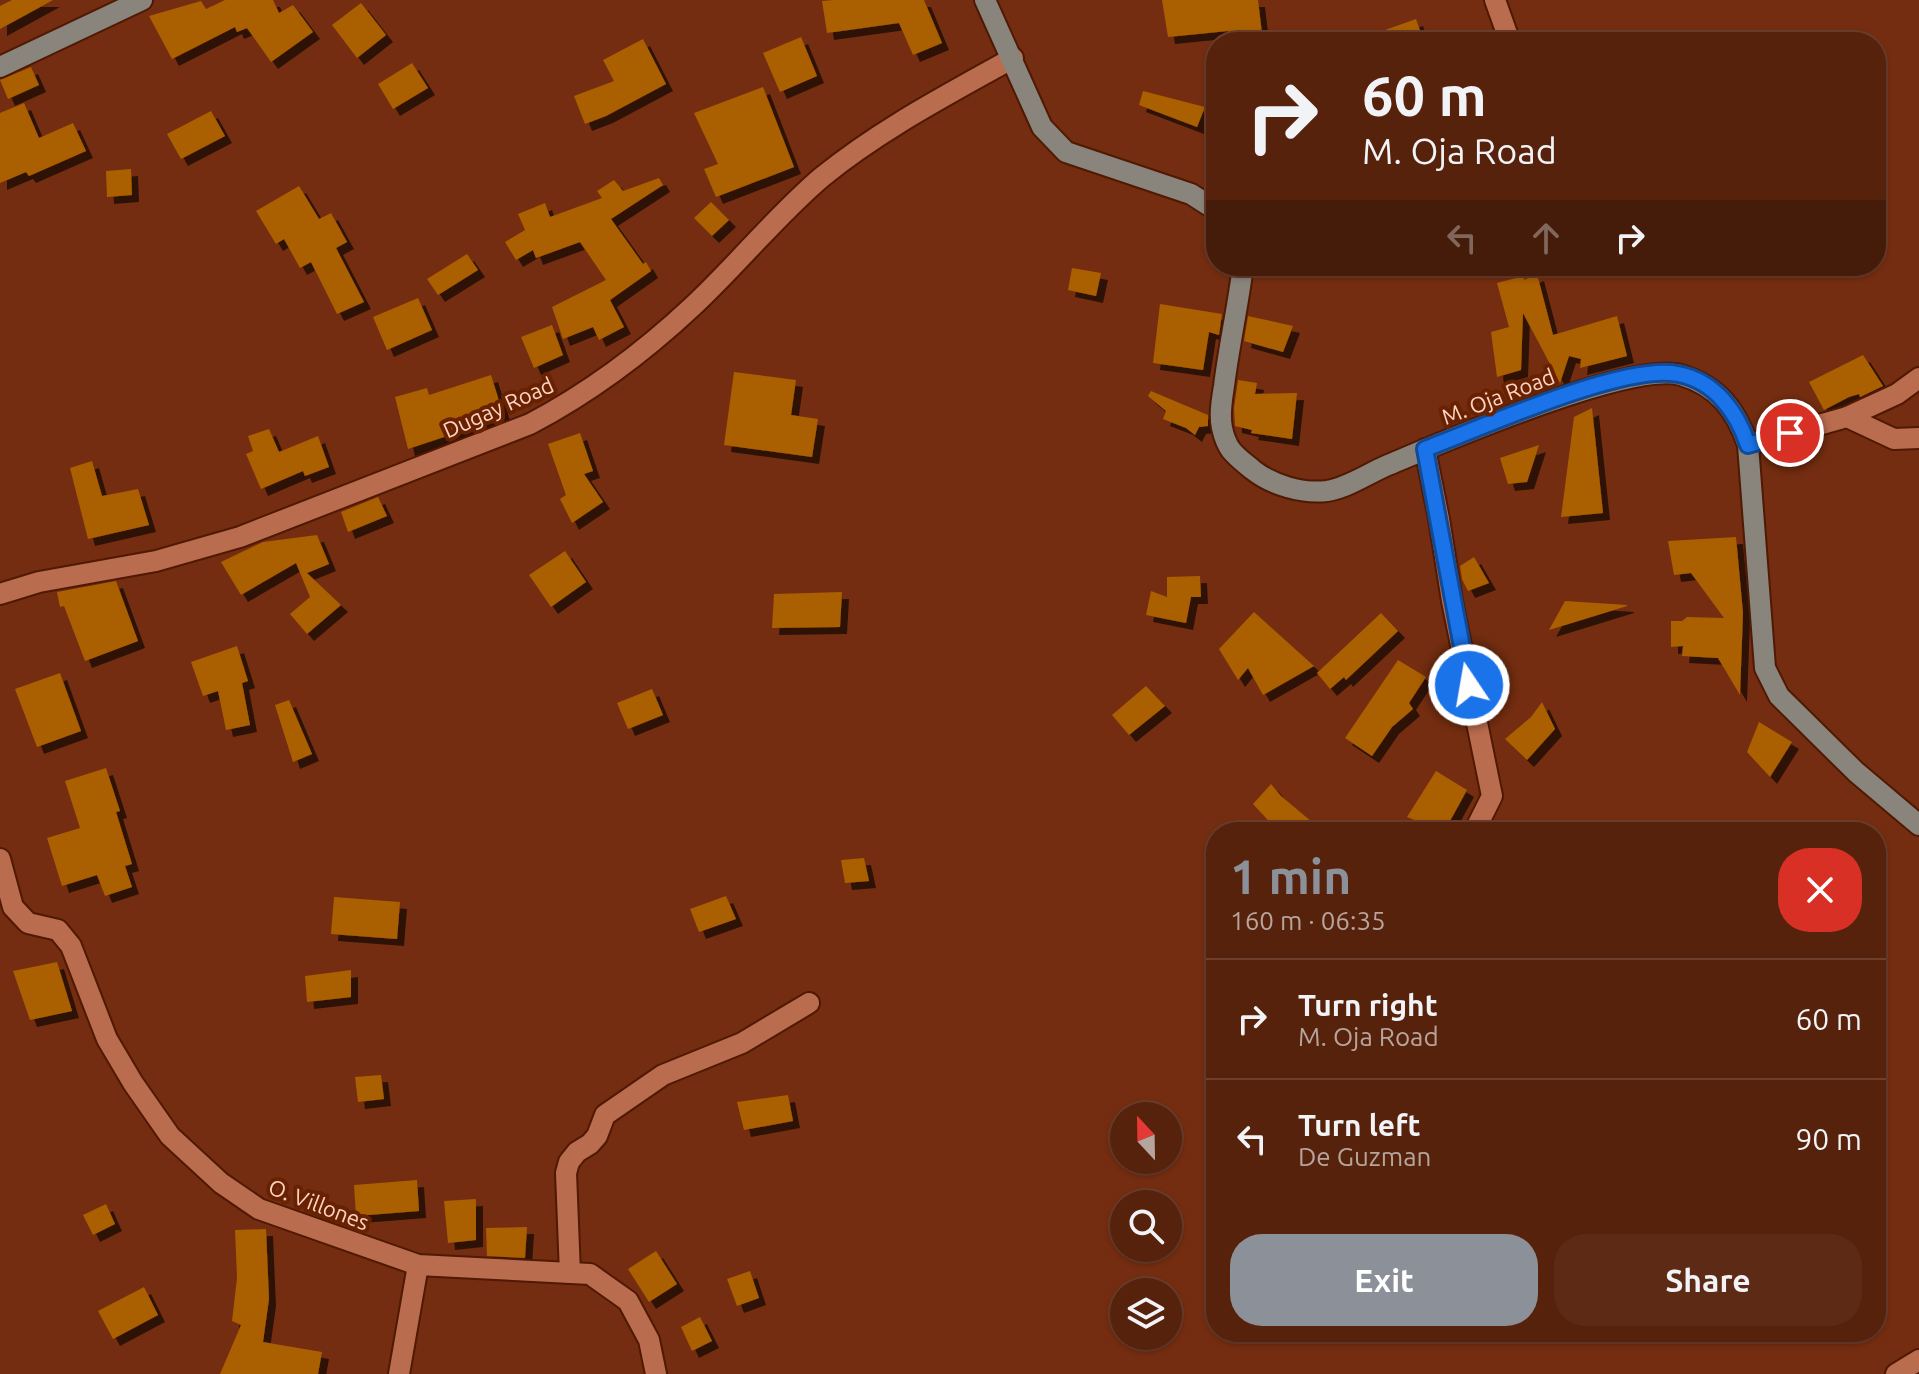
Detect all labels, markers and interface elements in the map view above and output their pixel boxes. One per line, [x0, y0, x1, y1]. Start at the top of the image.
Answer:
icon: right [1230, 64, 1334, 168]
text: 60 m [1362, 64, 1487, 127]
text: M. Oja Road [1362, 130, 1557, 171]
icon: left [1440, 216, 1484, 260]
icon: ahead [1524, 216, 1568, 260]
icon: right [1608, 216, 1652, 260]
street label: M. Oja Road [1438, 363, 1558, 429]
street label: Dugay Road [439, 372, 557, 442]
pin [1756, 399, 1824, 467]
icon: arrive [1768, 411, 1812, 455]
position arrow [1427, 643, 1511, 727]
button: close [1778, 848, 1862, 932]
text: 1 min [1230, 849, 1351, 903]
text: 160 m · 06:35 [1230, 906, 1386, 935]
text: Turn right [1298, 988, 1438, 1022]
icon: right [1230, 997, 1274, 1041]
text: 60 m [1795, 1002, 1862, 1036]
text: M. Oja Road [1298, 1022, 1439, 1051]
north arrow [1110, 1102, 1182, 1174]
map controls [1110, 1102, 1182, 1350]
text: Turn left [1298, 1108, 1420, 1142]
icon: left [1230, 1117, 1274, 1161]
text: 90 m [1795, 1122, 1862, 1156]
text: De Guzman [1298, 1142, 1431, 1171]
street label: O. Villones [265, 1173, 373, 1235]
button: search [1110, 1190, 1182, 1262]
button: Exit [1230, 1234, 1538, 1326]
button: Share [1554, 1234, 1862, 1326]
button: layers [1110, 1278, 1182, 1350]

